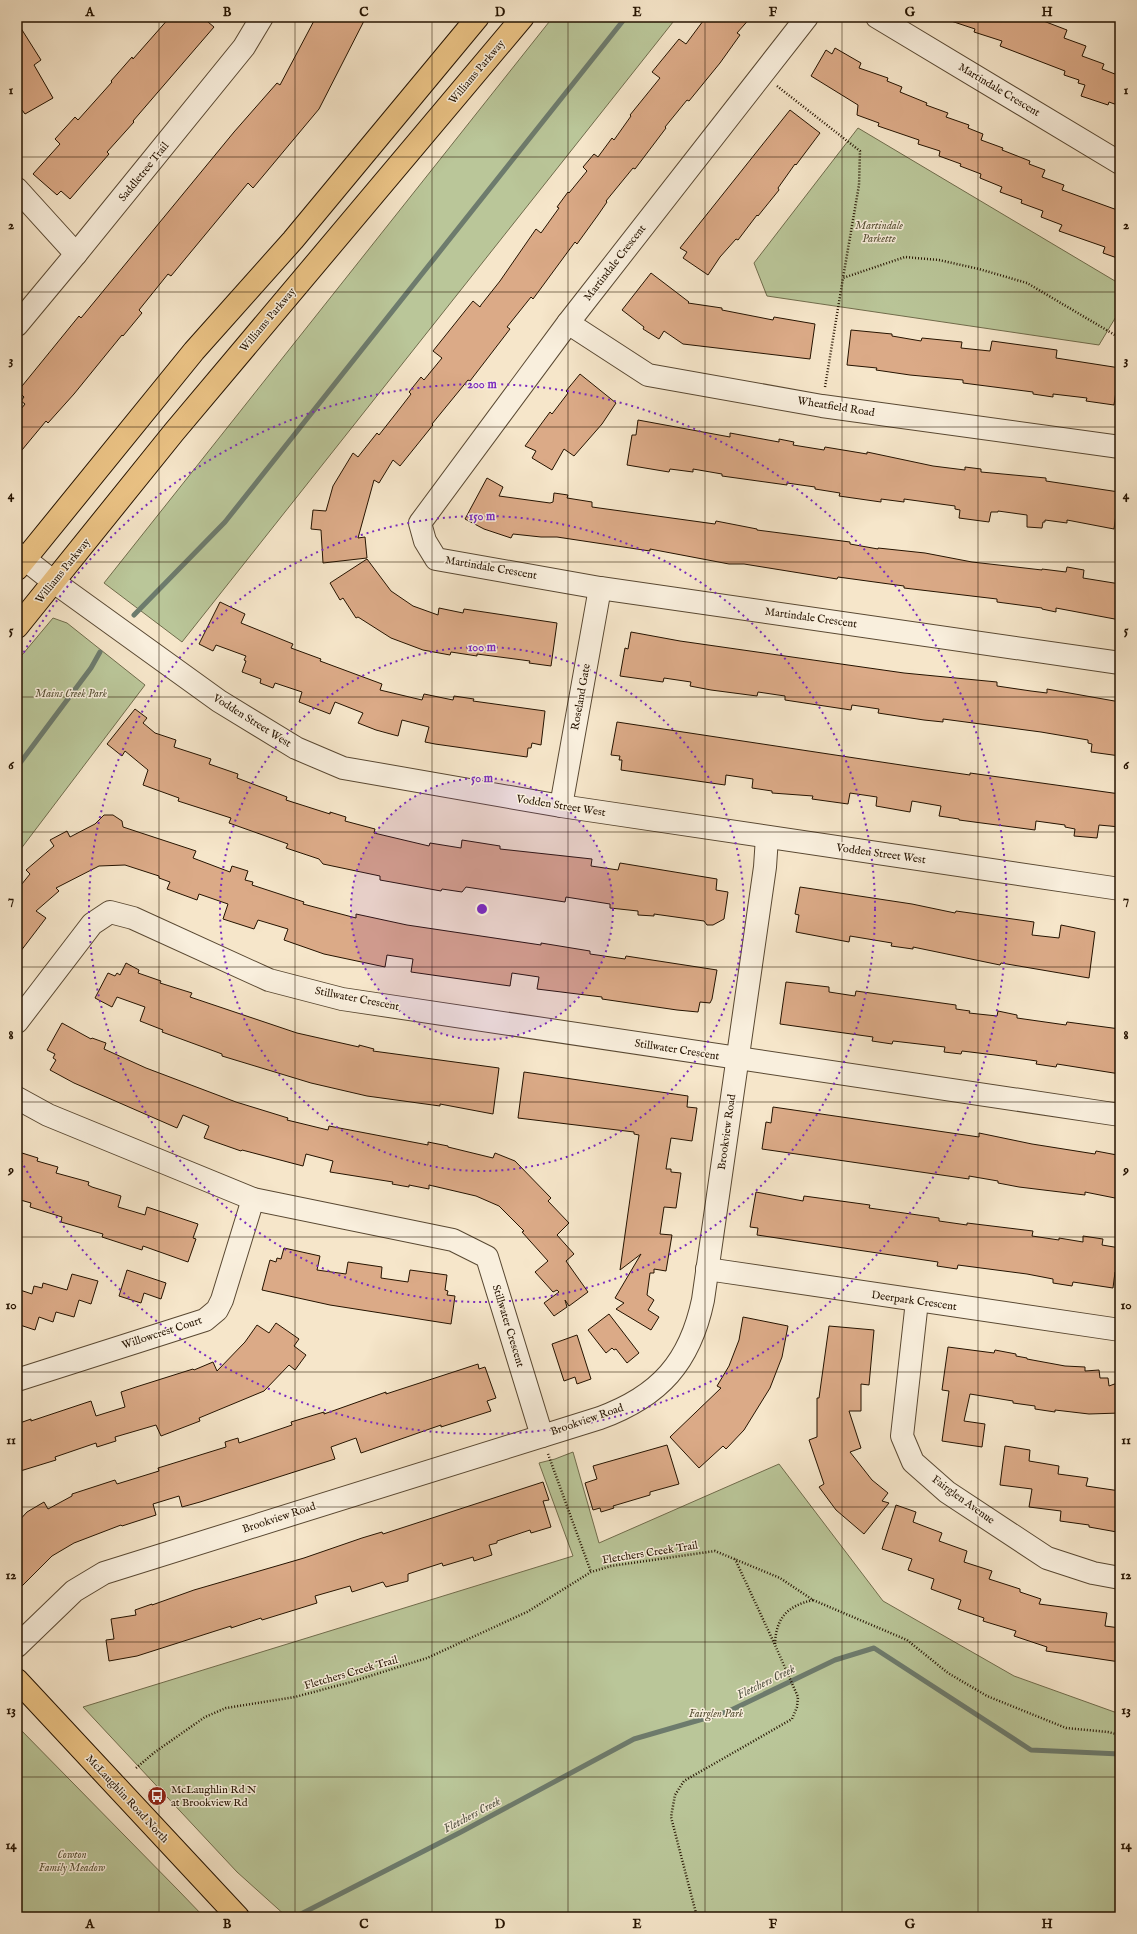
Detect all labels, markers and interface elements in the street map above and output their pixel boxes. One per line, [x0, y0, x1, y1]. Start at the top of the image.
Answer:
text: A [85, 4, 96, 21]
text: B [223, 4, 232, 21]
text: C [359, 4, 369, 21]
text: D [495, 4, 506, 21]
text: E [632, 4, 642, 21]
text: F [769, 4, 778, 21]
text: G [905, 4, 916, 21]
text: H [1041, 4, 1053, 21]
street label: Williams Parkway [446, 36, 508, 107]
street label: Martindale Crescent [956, 60, 1043, 120]
text: 1 [9, 82, 14, 99]
text: 1 [1124, 82, 1129, 99]
street label: Saddletree Trail [116, 139, 172, 205]
text: 2 [8, 217, 14, 234]
text: 2 [1123, 217, 1129, 234]
park label: Martindale Parkette [855, 219, 903, 246]
street label: Martindale Crescent [581, 222, 649, 304]
street label: Williams Parkway [237, 284, 299, 355]
text: 3 [9, 352, 14, 369]
text: 3 [1124, 352, 1129, 369]
text: 200 m [467, 377, 497, 392]
street label: Wheatfield Road [796, 394, 876, 420]
text: 4 [8, 487, 15, 504]
text: 4 [1123, 487, 1130, 504]
text: 150 m [469, 509, 496, 524]
street label: Williams Parkway [32, 535, 94, 607]
street label: Martindale Crescent [444, 553, 538, 583]
street label: Martindale Crescent [764, 605, 858, 631]
text: 5 [9, 622, 14, 639]
text: 5 [1124, 622, 1129, 639]
text: 100 m [468, 640, 497, 655]
street label: Roseland Gate [568, 663, 594, 731]
park label: Mains Creek Park [35, 687, 107, 701]
street label: Vodden Street West [209, 691, 294, 751]
text: 6 [8, 757, 14, 774]
text: 6 [1123, 757, 1129, 774]
text: 50 m [471, 771, 494, 786]
street label: Vodden Street West [514, 792, 607, 820]
street label: Vodden Street West [834, 841, 927, 867]
text: 7 [8, 892, 14, 909]
text: 7 [1123, 892, 1129, 909]
centre of rings [475, 902, 489, 916]
street label: Stillwater Crescent [314, 984, 401, 1014]
text: 8 [8, 1027, 14, 1044]
text: 8 [1123, 1027, 1129, 1044]
street label: Stillwater Crescent [634, 1036, 721, 1064]
street label: Brookview Road [715, 1093, 739, 1171]
text: 9 [7, 1162, 14, 1179]
text: 9 [1122, 1162, 1129, 1179]
street label: Stillwater Crescent [489, 1283, 527, 1369]
street label: Deerpark Crescent [870, 1288, 958, 1314]
text: 10 [5, 1297, 17, 1314]
text: 10 [1120, 1297, 1132, 1314]
street label: Willowcrest Court [120, 1313, 204, 1353]
street label: Brookview Road [549, 1401, 625, 1439]
text: 11 [6, 1432, 16, 1449]
text: 11 [1121, 1432, 1131, 1449]
street label: Fairglen Avenue [929, 1472, 997, 1528]
street label: Brookview Road [241, 1500, 318, 1536]
street label: Fletchers Creek Trail [601, 1539, 699, 1567]
text: 12 [6, 1567, 16, 1584]
text: 12 [1121, 1567, 1131, 1584]
street label: Fletchers Creek Trail [303, 1653, 399, 1693]
water label: Fletchers Creek [735, 1661, 798, 1702]
text: 13 [6, 1702, 16, 1719]
text: 13 [1121, 1702, 1131, 1719]
park label: Fairglen Park [689, 1707, 744, 1722]
street label: McLaughlin Road North [83, 1752, 172, 1846]
place label: McLaughlin Rd N at Brookview Rd [171, 1783, 257, 1810]
bus stop icon: McLaughlin Rd N at Brookview Rd [146, 1785, 168, 1807]
water label: Fletchers Creek [441, 1794, 503, 1836]
text: 14 [5, 1837, 17, 1854]
text: 14 [1120, 1837, 1132, 1854]
park label: Cowton Family Meadow [39, 1848, 106, 1875]
text: A [85, 1916, 96, 1933]
text: B [223, 1916, 232, 1933]
text: C [359, 1916, 369, 1933]
text: D [495, 1916, 506, 1933]
text: E [632, 1916, 642, 1933]
text: F [769, 1916, 778, 1933]
text: G [905, 1916, 916, 1933]
text: H [1041, 1916, 1053, 1933]

